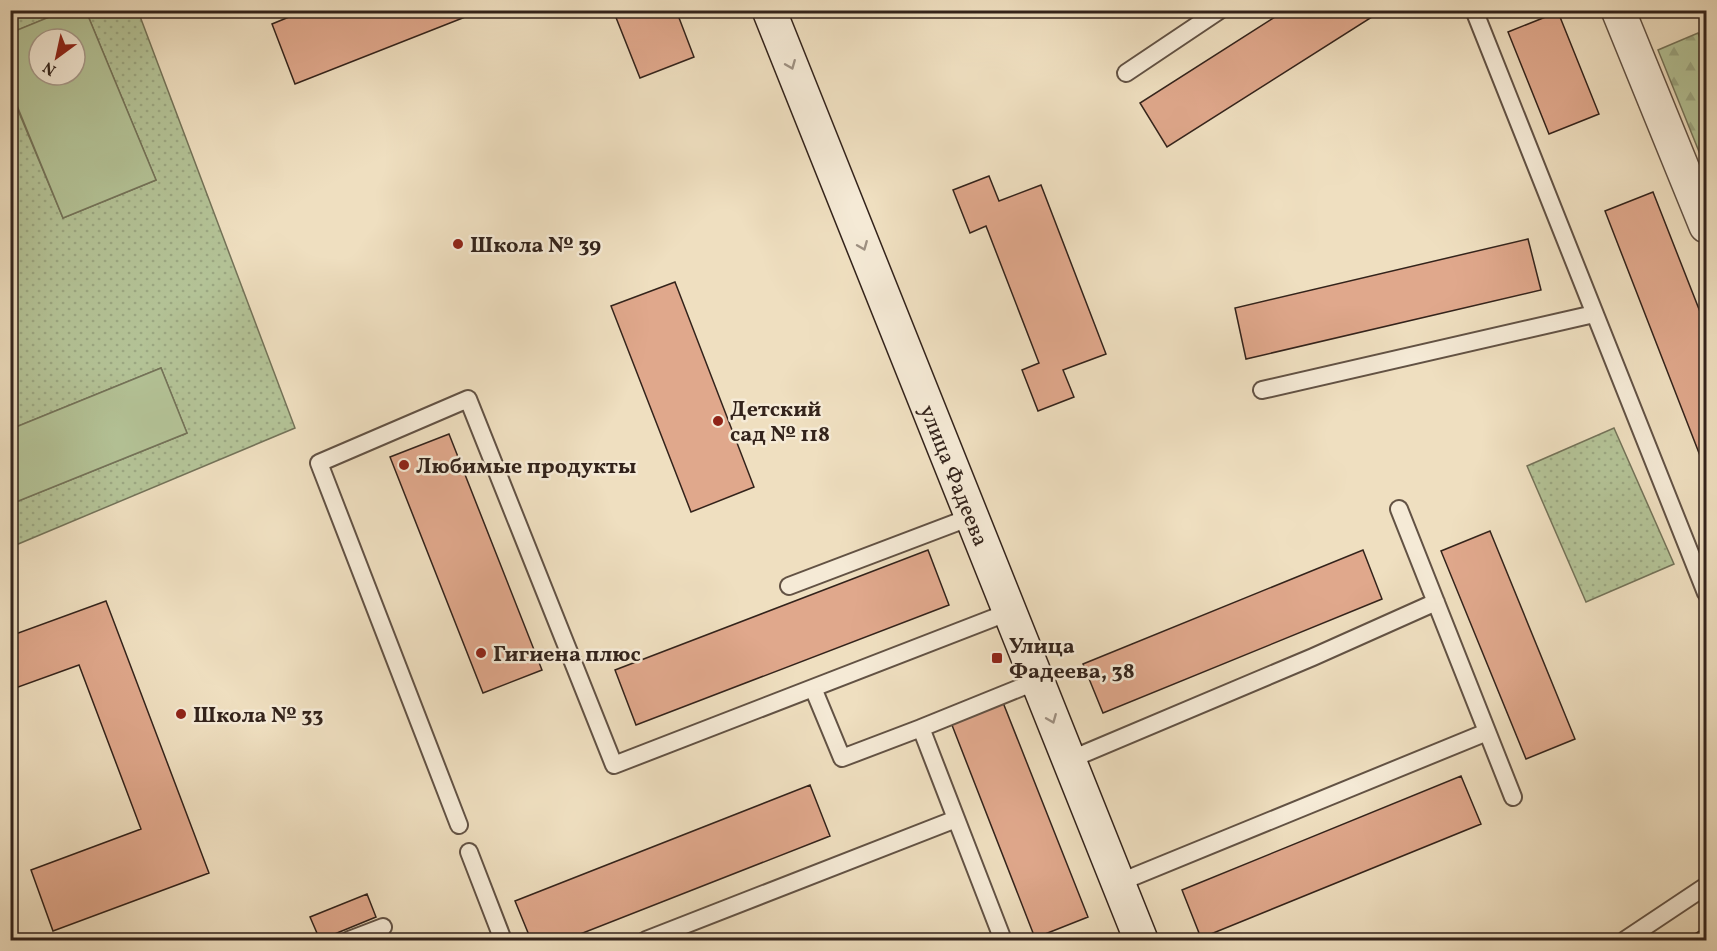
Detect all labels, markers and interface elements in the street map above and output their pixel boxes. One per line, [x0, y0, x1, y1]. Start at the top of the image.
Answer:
north arrow [27, 27, 87, 87]
text: N [39, 55, 61, 80]
one-way arrow [784, 58, 796, 69]
place label: Школа № 39 [470, 231, 601, 262]
marker: Школа № 39 [451, 237, 465, 251]
one-way arrow [856, 240, 868, 251]
place label: Детский сад № 118 [730, 395, 830, 451]
street label: улица Фадеева [911, 401, 995, 551]
marker: Детский сад № 118 [711, 414, 725, 428]
place label: Любимые продукты [416, 452, 636, 483]
marker: Любимые продукты [397, 458, 411, 472]
place label: Улица Фадеева, 38 [1009, 632, 1135, 688]
place label: Гигиена плюс [493, 640, 641, 671]
marker: Гигиена плюс [474, 646, 488, 660]
marker: Улица Фадеева, 38 [990, 651, 1004, 665]
place label: Школа № 33 [193, 701, 324, 732]
marker: Школа № 33 [174, 707, 188, 721]
one-way arrow [1045, 714, 1058, 724]

